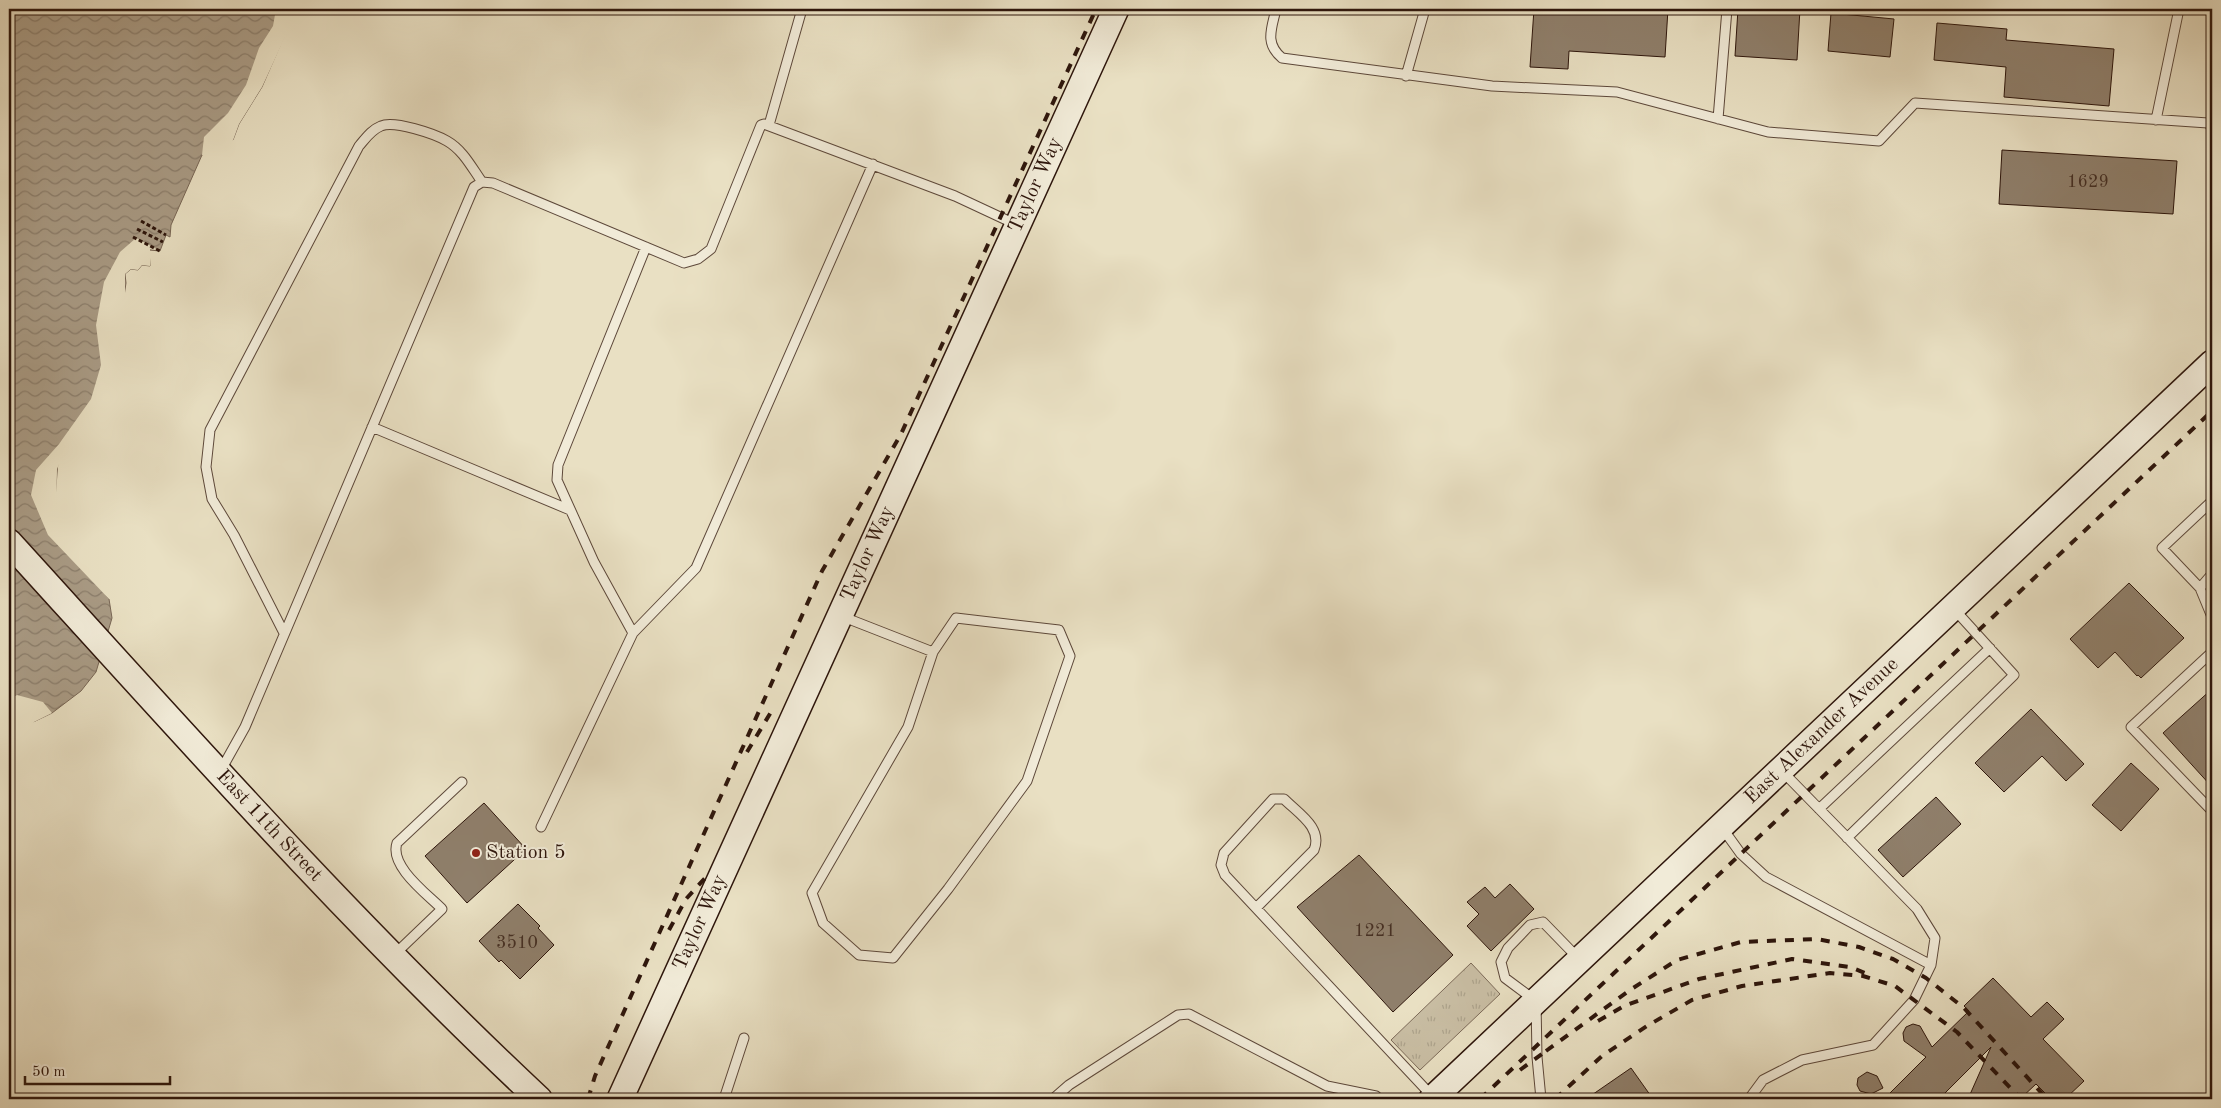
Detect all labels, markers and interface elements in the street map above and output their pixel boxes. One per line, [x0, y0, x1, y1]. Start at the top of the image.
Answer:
street label: Taylor Way [1006, 134, 1066, 236]
house number: 1629 [2067, 173, 2109, 191]
street label: Taylor Way [838, 503, 899, 605]
street label: East Alexander Avenue [1741, 654, 1903, 808]
street label: East 11th Street [212, 766, 326, 886]
place label: Station 5 [486, 843, 566, 863]
marker: Station 5 [470, 847, 482, 859]
street label: Taylor Way [670, 871, 731, 973]
house number: 1221 [1354, 922, 1396, 940]
house number: 3510 [496, 934, 538, 952]
scale bar [25, 1053, 170, 1085]
text: 50 m [32, 1065, 66, 1080]

